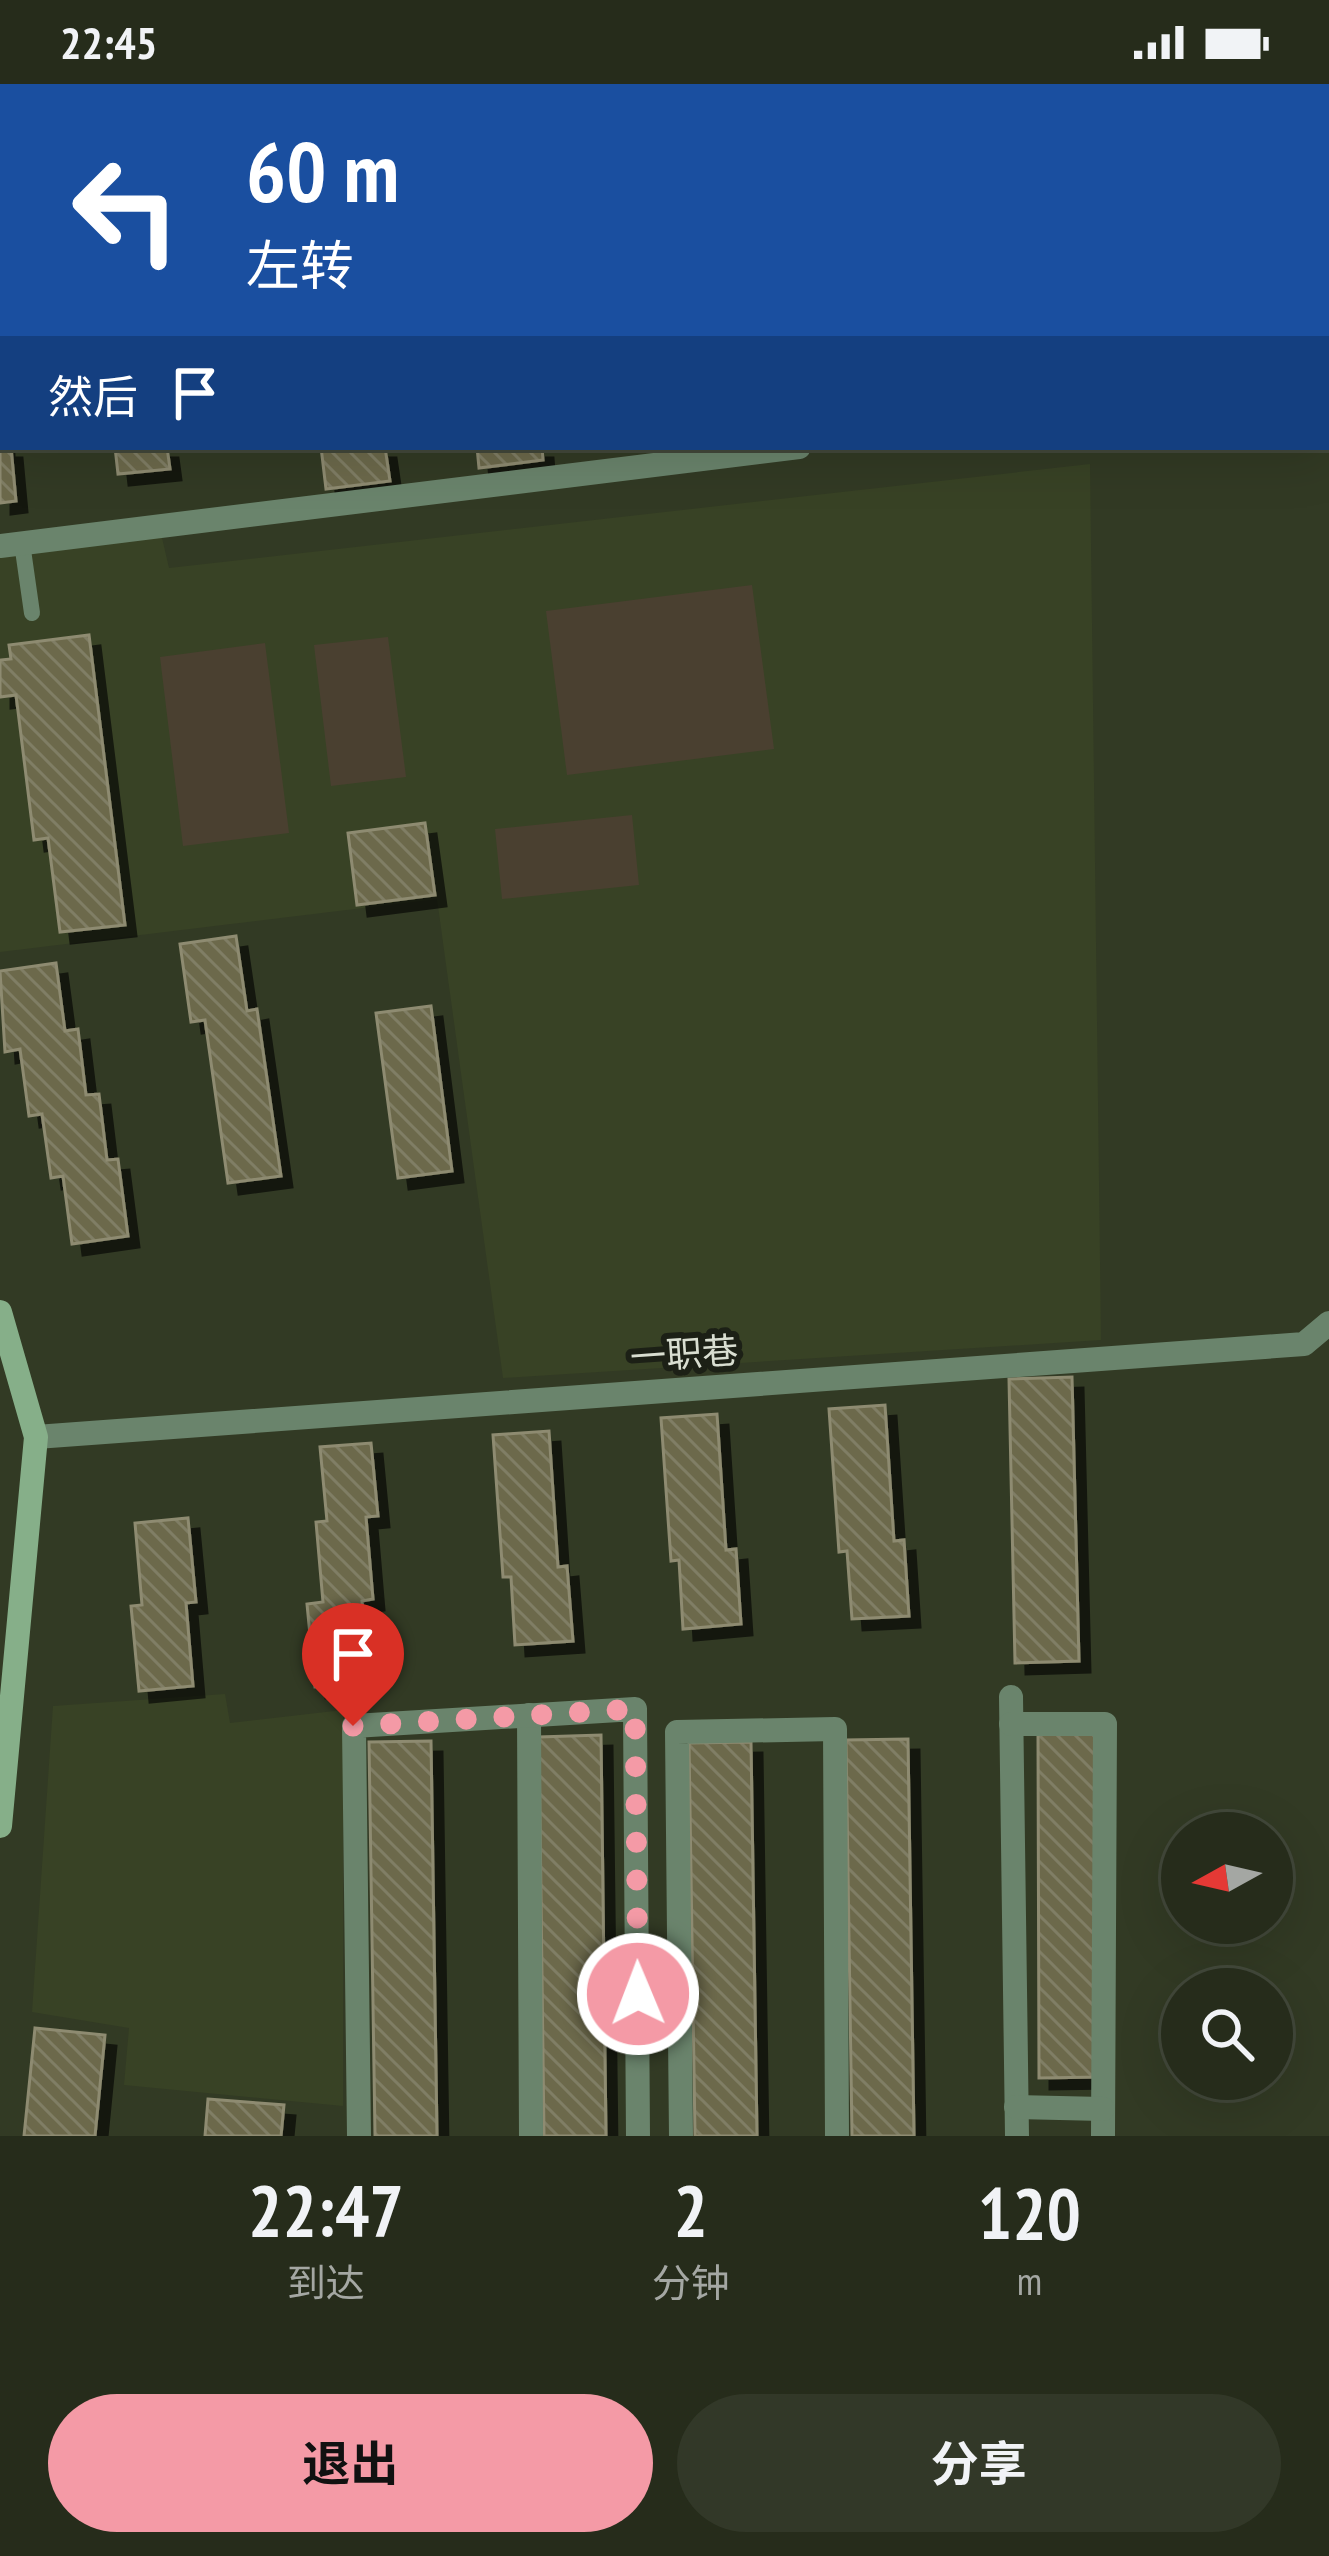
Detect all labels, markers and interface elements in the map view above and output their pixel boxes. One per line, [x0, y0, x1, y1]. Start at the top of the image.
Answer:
text: 22:45 [60, 13, 157, 71]
text: 60 m [246, 116, 399, 225]
icon: left [48, 132, 204, 288]
text: 左转 [246, 230, 354, 300]
icon: arrive [162, 360, 228, 426]
text: 然后 [48, 367, 138, 425]
street label: 一职巷 [628, 1326, 740, 1380]
pin [302, 1603, 404, 1726]
icon: arrive [320, 1621, 386, 1687]
north arrow [1161, 1812, 1293, 1944]
map controls [1161, 1812, 1293, 2100]
position arrow [575, 1931, 701, 2057]
button: search [1161, 1968, 1293, 2100]
text: 22:47 [248, 2163, 404, 2256]
text: 2 [674, 2163, 708, 2256]
text: 120 [978, 2166, 1081, 2259]
text: m [1017, 2255, 1042, 2306]
text: 到达 [287, 2257, 365, 2308]
text: 分钟 [652, 2257, 730, 2308]
button: 退出 [48, 2394, 653, 2532]
button: 分享 [677, 2394, 1281, 2532]

